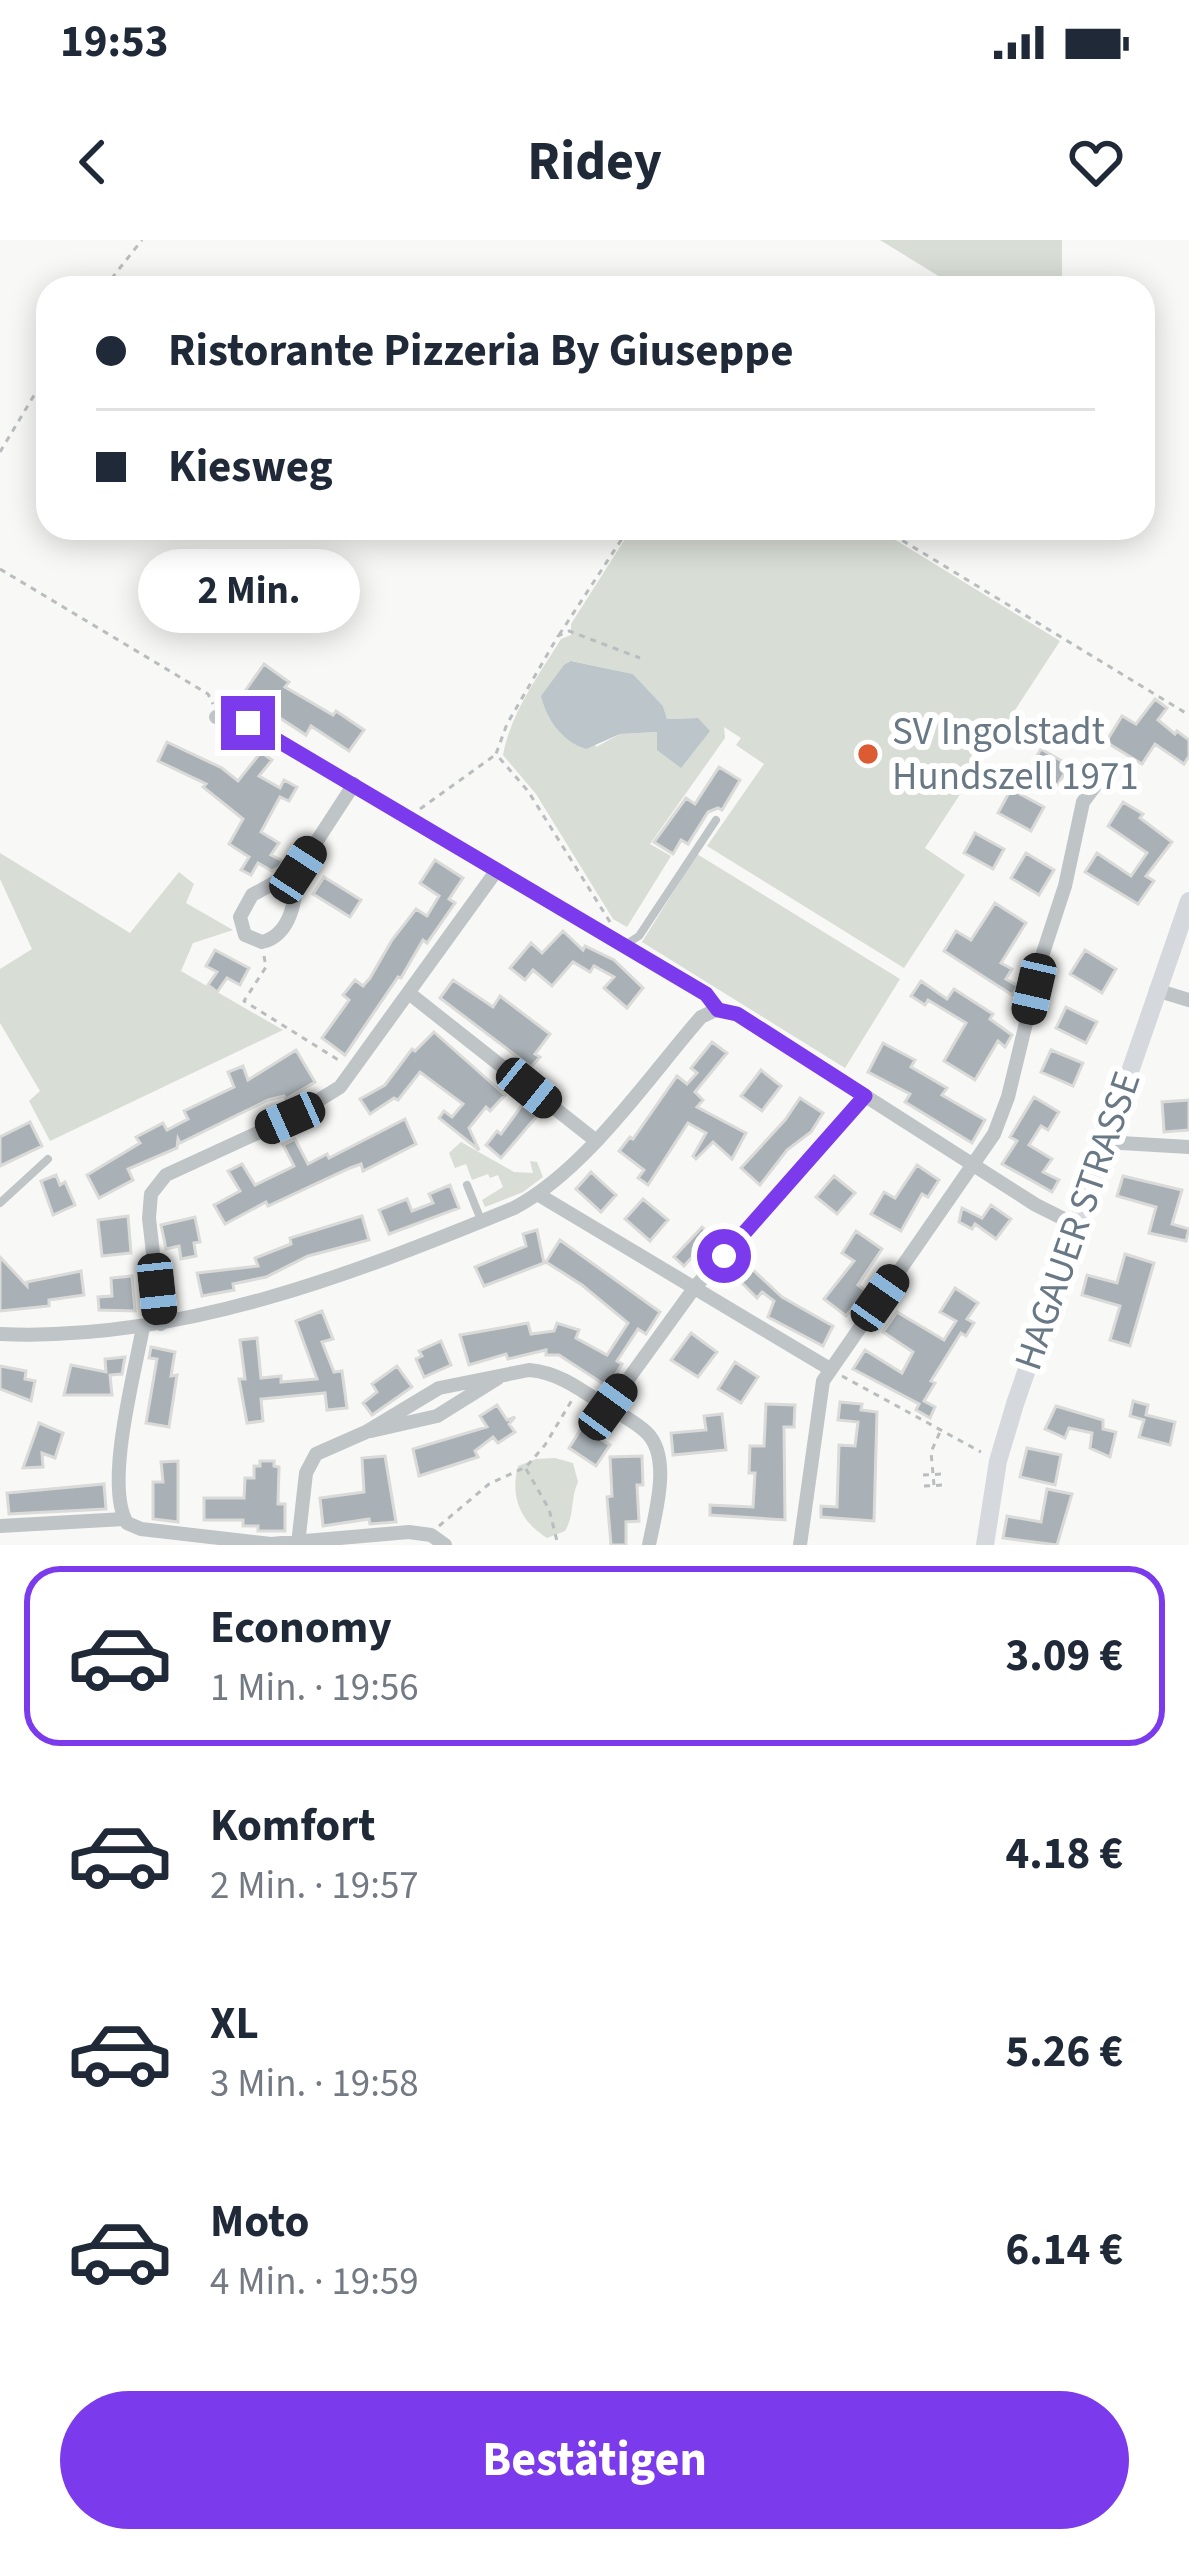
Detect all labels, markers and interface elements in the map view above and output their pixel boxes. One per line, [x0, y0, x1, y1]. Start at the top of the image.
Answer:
text: 19:53 [60, 10, 169, 74]
text: Ridey [527, 124, 662, 201]
icon: back [60, 129, 126, 195]
icon: heart [1063, 129, 1129, 195]
text: Ristorante Pizzeria By Giuseppe [168, 319, 793, 383]
text: Kiesweg [168, 435, 333, 499]
callout: 2 Min. [137, 549, 359, 633]
text: 2 Min. [198, 563, 300, 619]
route end [221, 696, 275, 750]
place label: SV Ingolstadt Hundszell 1971 [892, 704, 1139, 805]
marker: SV Ingolstadt Hundszell 1971 [855, 741, 881, 767]
car [263, 830, 333, 910]
car [1008, 950, 1060, 1028]
car [490, 1051, 568, 1125]
street label: HAGAUER STRASSE [1001, 1064, 1155, 1378]
car [250, 1087, 330, 1149]
route start [697, 1229, 751, 1283]
car [135, 1251, 179, 1327]
car [845, 1258, 915, 1338]
car [572, 1367, 644, 1447]
text: Economy [210, 1596, 392, 1660]
icon: car [66, 1602, 174, 1710]
text: 3.09 € [1005, 1624, 1123, 1688]
text: 1 Min. · 19:56 [210, 1660, 419, 1716]
text: Komfort [210, 1794, 375, 1858]
icon: car [66, 1800, 174, 1908]
text: 4.18 € [1005, 1822, 1123, 1886]
text: 2 Min. · 19:57 [210, 1858, 419, 1914]
text: XL [210, 1992, 259, 2056]
icon: car [66, 1998, 174, 2106]
text: 5.26 € [1005, 2020, 1123, 2084]
text: 3 Min. · 19:58 [210, 2056, 419, 2112]
text: Moto [210, 2190, 309, 2254]
icon: car [66, 2196, 174, 2304]
text: 6.14 € [1005, 2218, 1123, 2282]
text: 4 Min. · 19:59 [210, 2254, 419, 2310]
button: Bestätigen [60, 2391, 1129, 2529]

